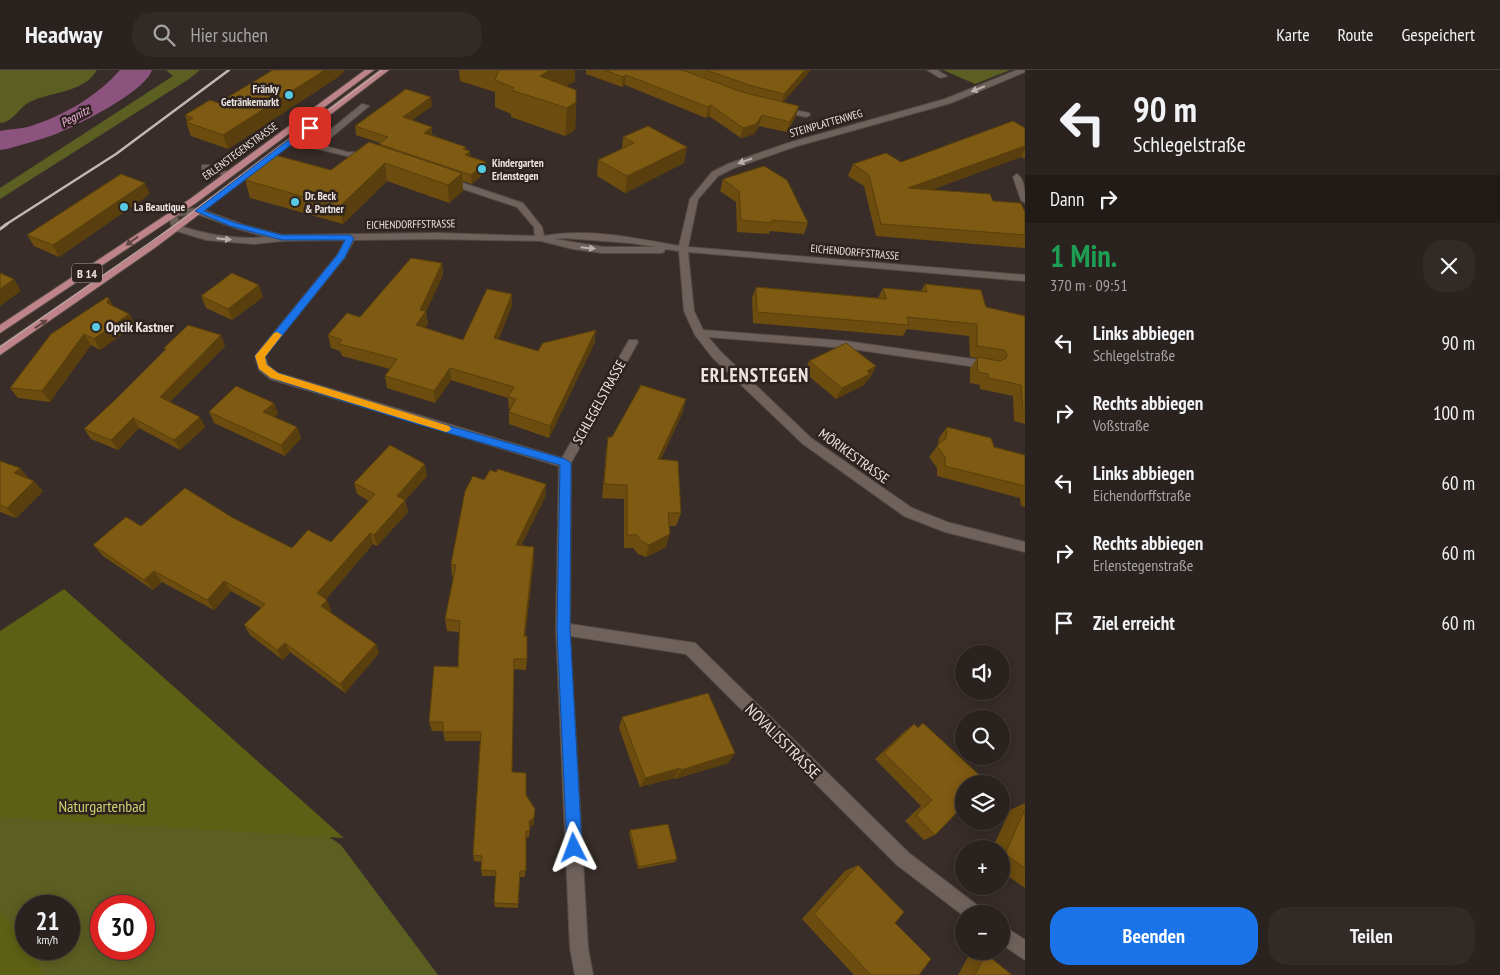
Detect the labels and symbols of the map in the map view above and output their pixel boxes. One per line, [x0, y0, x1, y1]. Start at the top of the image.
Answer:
place label: Fränky Getränkemarkt [221, 82, 280, 109]
one-way arrow [971, 85, 985, 93]
marker: Fränky Getränkemarkt [283, 89, 295, 101]
water label: Pegnitz [58, 101, 94, 130]
street label: STEINPLATTENWEG [788, 106, 864, 140]
pin [289, 107, 331, 149]
street label: ERLENSTEGENSTRASSE [200, 119, 281, 183]
place label: Kindergarten Erlenstegen [492, 156, 544, 183]
one-way arrow [737, 157, 752, 165]
marker: Kindergarten Erlenstegen [476, 163, 488, 175]
place label: Dr. Beck & Partner [305, 189, 345, 216]
marker: Dr. Beck & Partner [289, 196, 301, 208]
place label: La Beautique [134, 200, 185, 214]
marker: La Beautique [118, 201, 130, 213]
street label: EICHENDORFFSTRASSE [366, 216, 456, 232]
one-way arrow [216, 235, 232, 243]
one-way arrow [125, 236, 139, 246]
street label: EICHENDORFFSTRASSE [810, 241, 900, 263]
one-way arrow [580, 244, 596, 252]
road number: B 14 [72, 264, 102, 282]
place label: Optik Kastner [106, 318, 175, 336]
one-way arrow [34, 319, 47, 329]
marker: Optik Kastner [90, 321, 102, 333]
street label: SCHLEGELSTRASSE [568, 357, 630, 447]
district label: ERLENSTEGEN [701, 363, 809, 387]
street label: MÖRIKESTRASSE [815, 424, 893, 488]
street label: NOVALISSTRASSE [741, 699, 825, 783]
park label: Naturgartenbad [59, 796, 146, 816]
position arrow [547, 821, 599, 873]
speed limit sign: 30 [90, 895, 155, 960]

